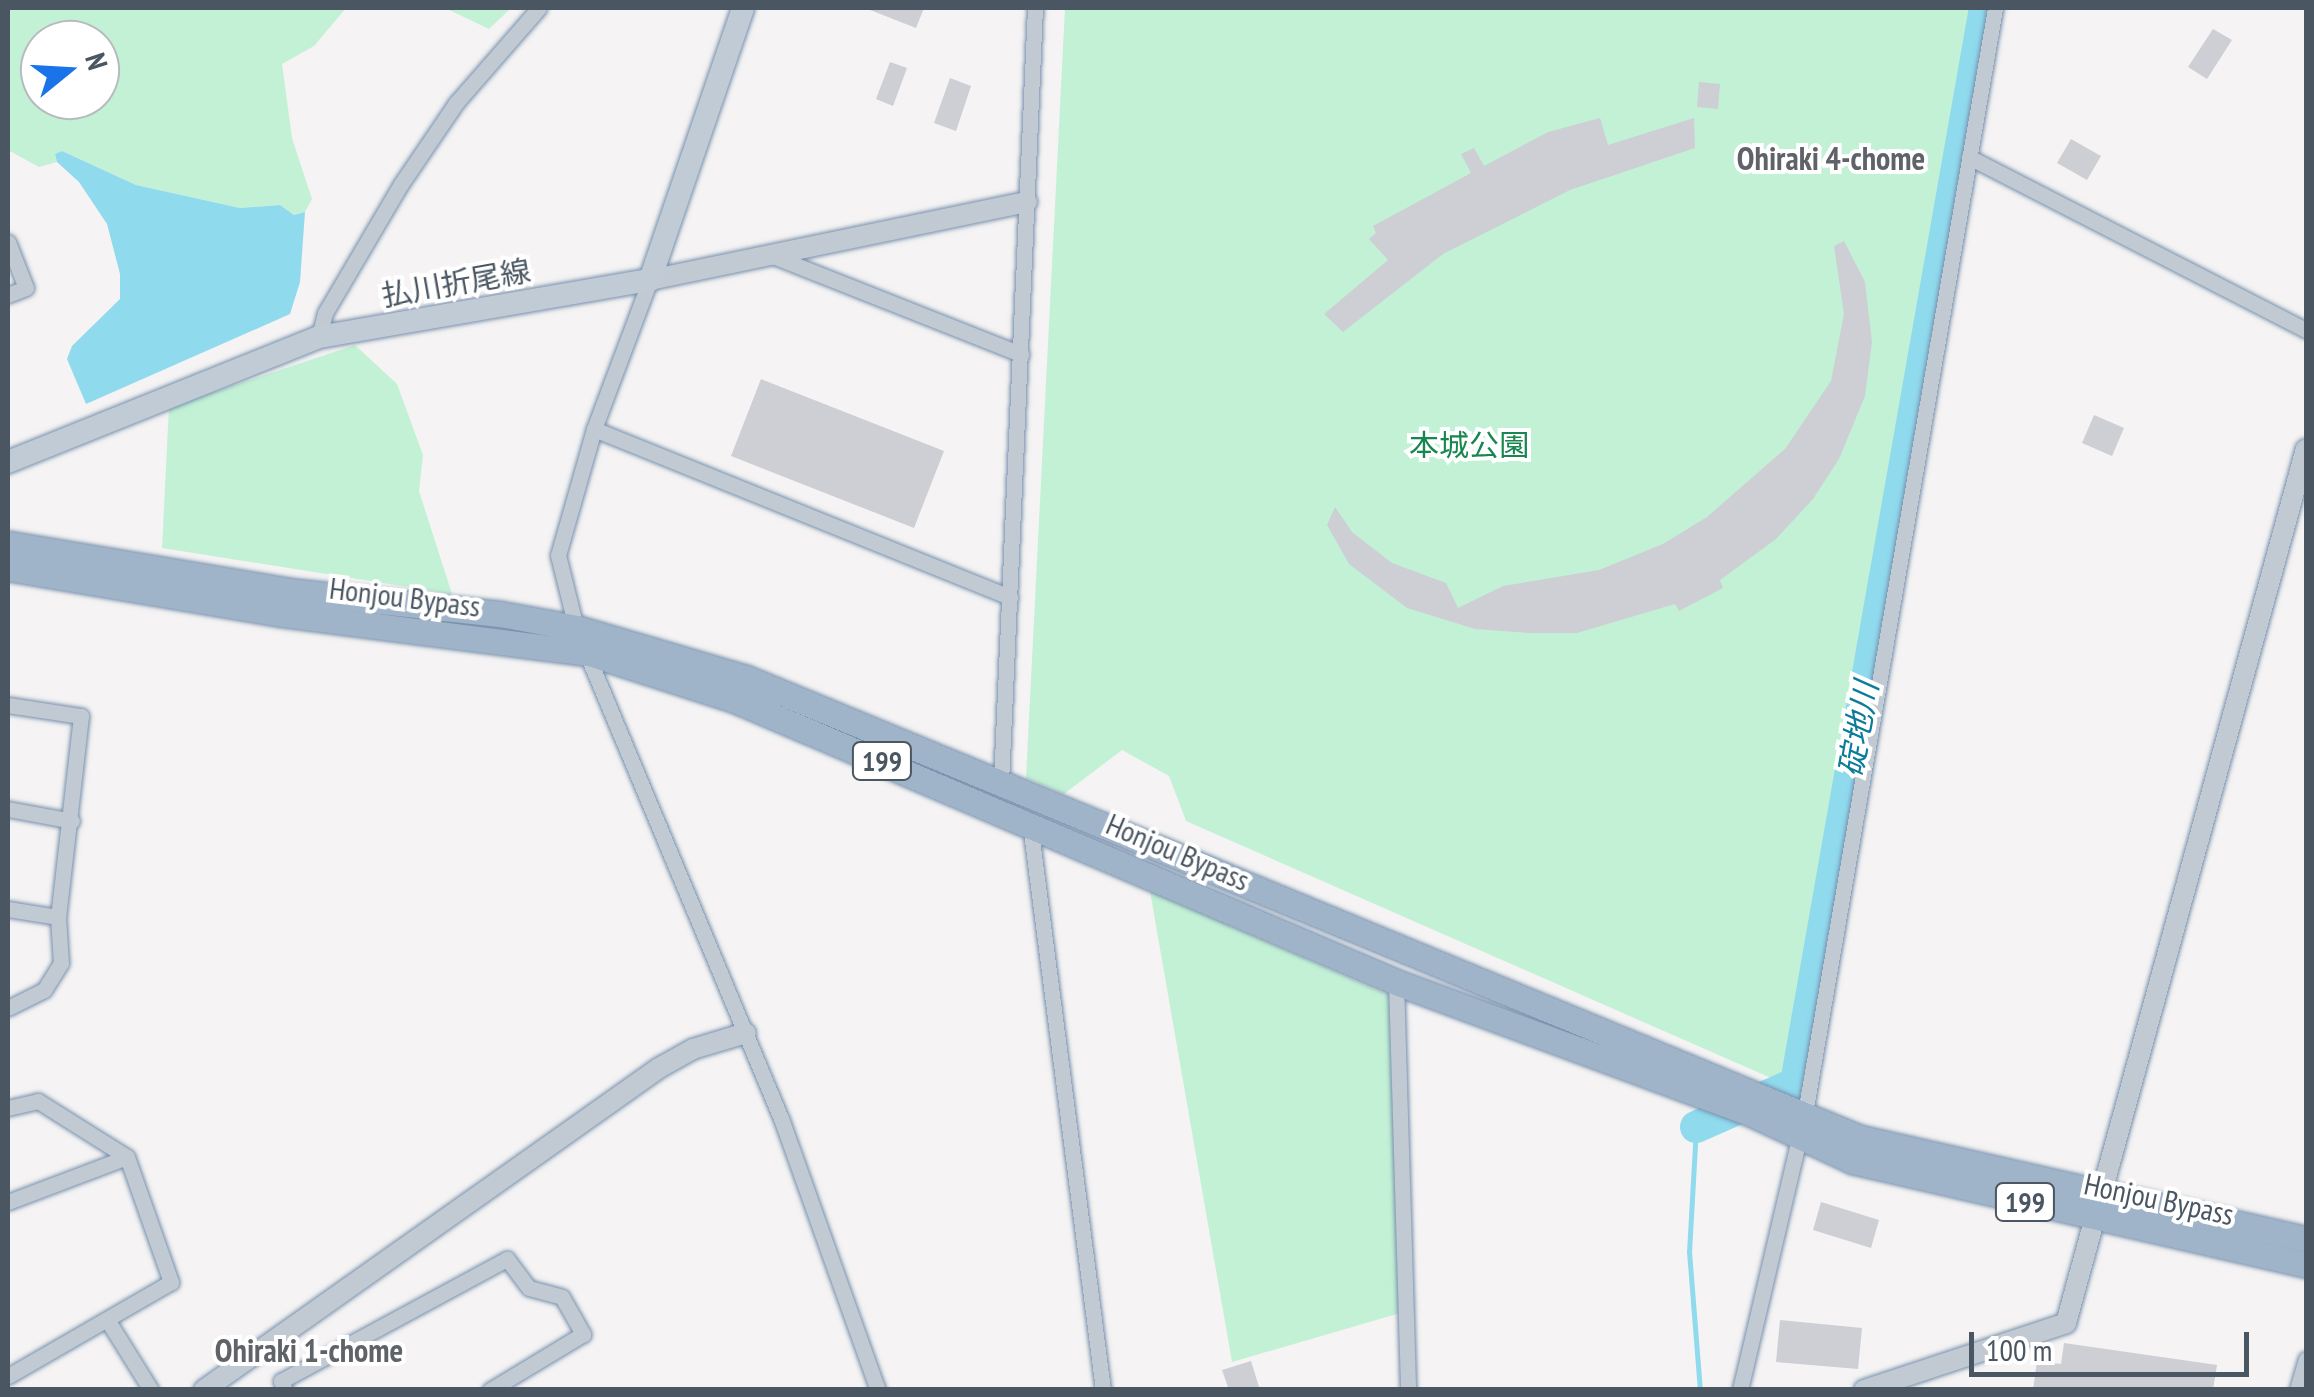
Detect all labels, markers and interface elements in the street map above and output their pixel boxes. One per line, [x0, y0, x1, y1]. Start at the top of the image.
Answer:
north arrow [20, 20, 120, 120]
text: N [77, 48, 117, 74]
district label: Ohiraki 4-chome [1737, 139, 1925, 177]
street label: 払川折尾線 [379, 252, 533, 314]
park label: 本城公園 [1409, 427, 1529, 463]
street label: Honjou Bypass [328, 570, 482, 624]
water label: 碇地川 [1831, 678, 1885, 780]
road number: 199 [850, 738, 914, 784]
street label: Honjou Bypass [1101, 806, 1255, 898]
street label: Honjou Bypass [2081, 1166, 2237, 1232]
road number: 199 [1992, 1179, 2058, 1225]
scale bar [1974, 1312, 2254, 1374]
text: 100 m [1986, 1330, 2052, 1369]
district label: Ohiraki 1-chome [215, 1331, 403, 1369]

